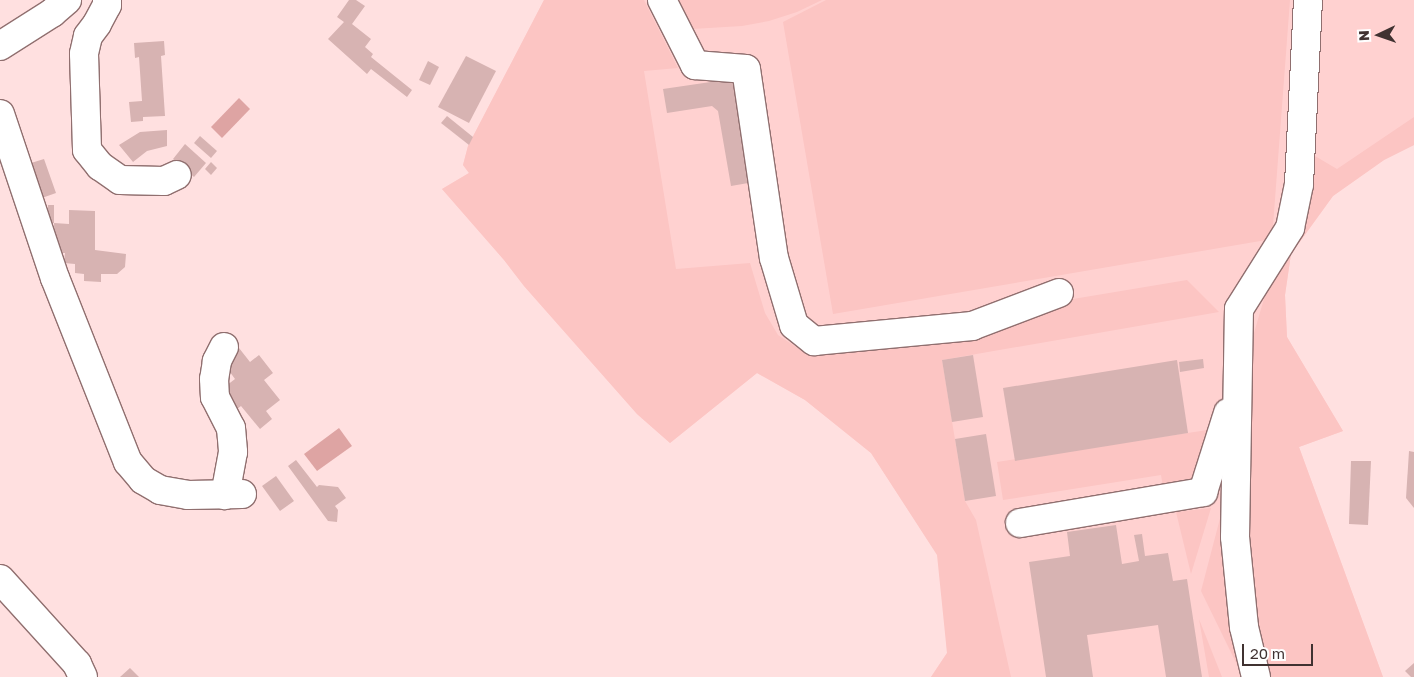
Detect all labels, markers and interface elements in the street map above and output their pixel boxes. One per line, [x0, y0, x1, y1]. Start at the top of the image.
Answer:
north arrow [1354, 10, 1404, 60]
text: N [1355, 30, 1372, 42]
scale bar [1244, 634, 1315, 666]
text: 20 m [1250, 644, 1285, 662]

